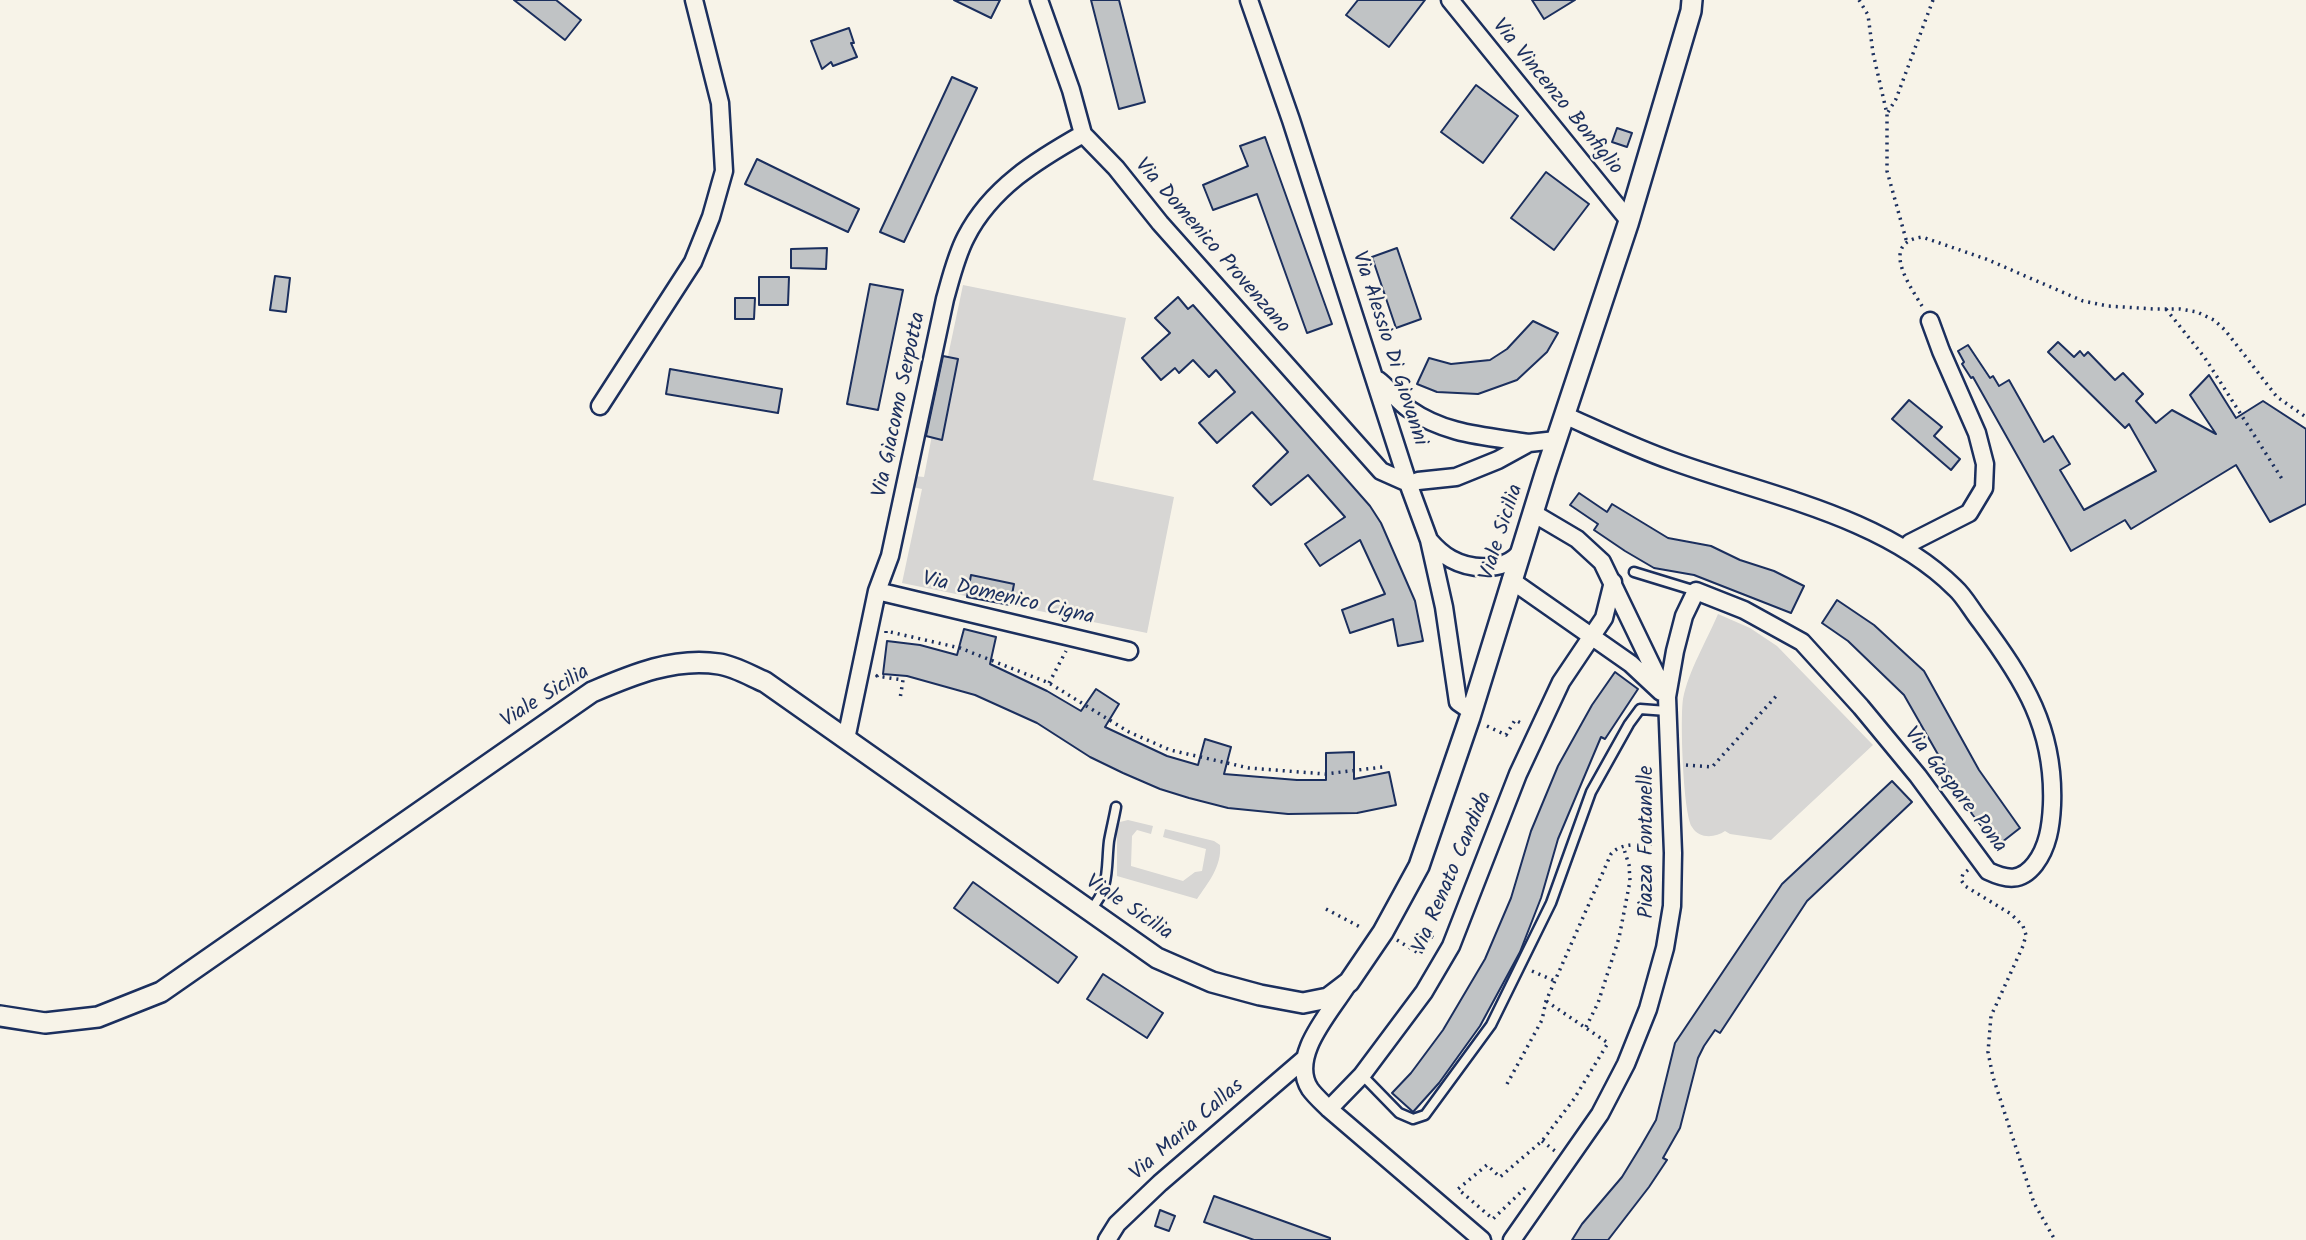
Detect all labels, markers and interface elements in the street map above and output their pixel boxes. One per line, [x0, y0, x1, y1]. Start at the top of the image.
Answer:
street label: Via Vincenzo Bonfiglio [1485, 15, 1627, 181]
street label: Via Domenico Provenzano [1128, 154, 1294, 340]
street label: Via Alessio Di Giovanni [1345, 249, 1431, 449]
street label: Via Giacomo Serpotta [869, 310, 933, 500]
street label: Viale Sicilia [1476, 482, 1530, 584]
street label: Via Domenico Cigna [920, 568, 1096, 632]
street label: Viale Sicilia [497, 661, 595, 735]
street label: Via Gaspare Pona [1897, 723, 2011, 859]
street label: Piazza Fontanelle [1635, 765, 1661, 919]
street label: Via Renato Candida [1409, 789, 1499, 957]
street label: Viale Sicilia [1080, 871, 1176, 947]
street label: Via Maria Callas [1126, 1075, 1250, 1187]

